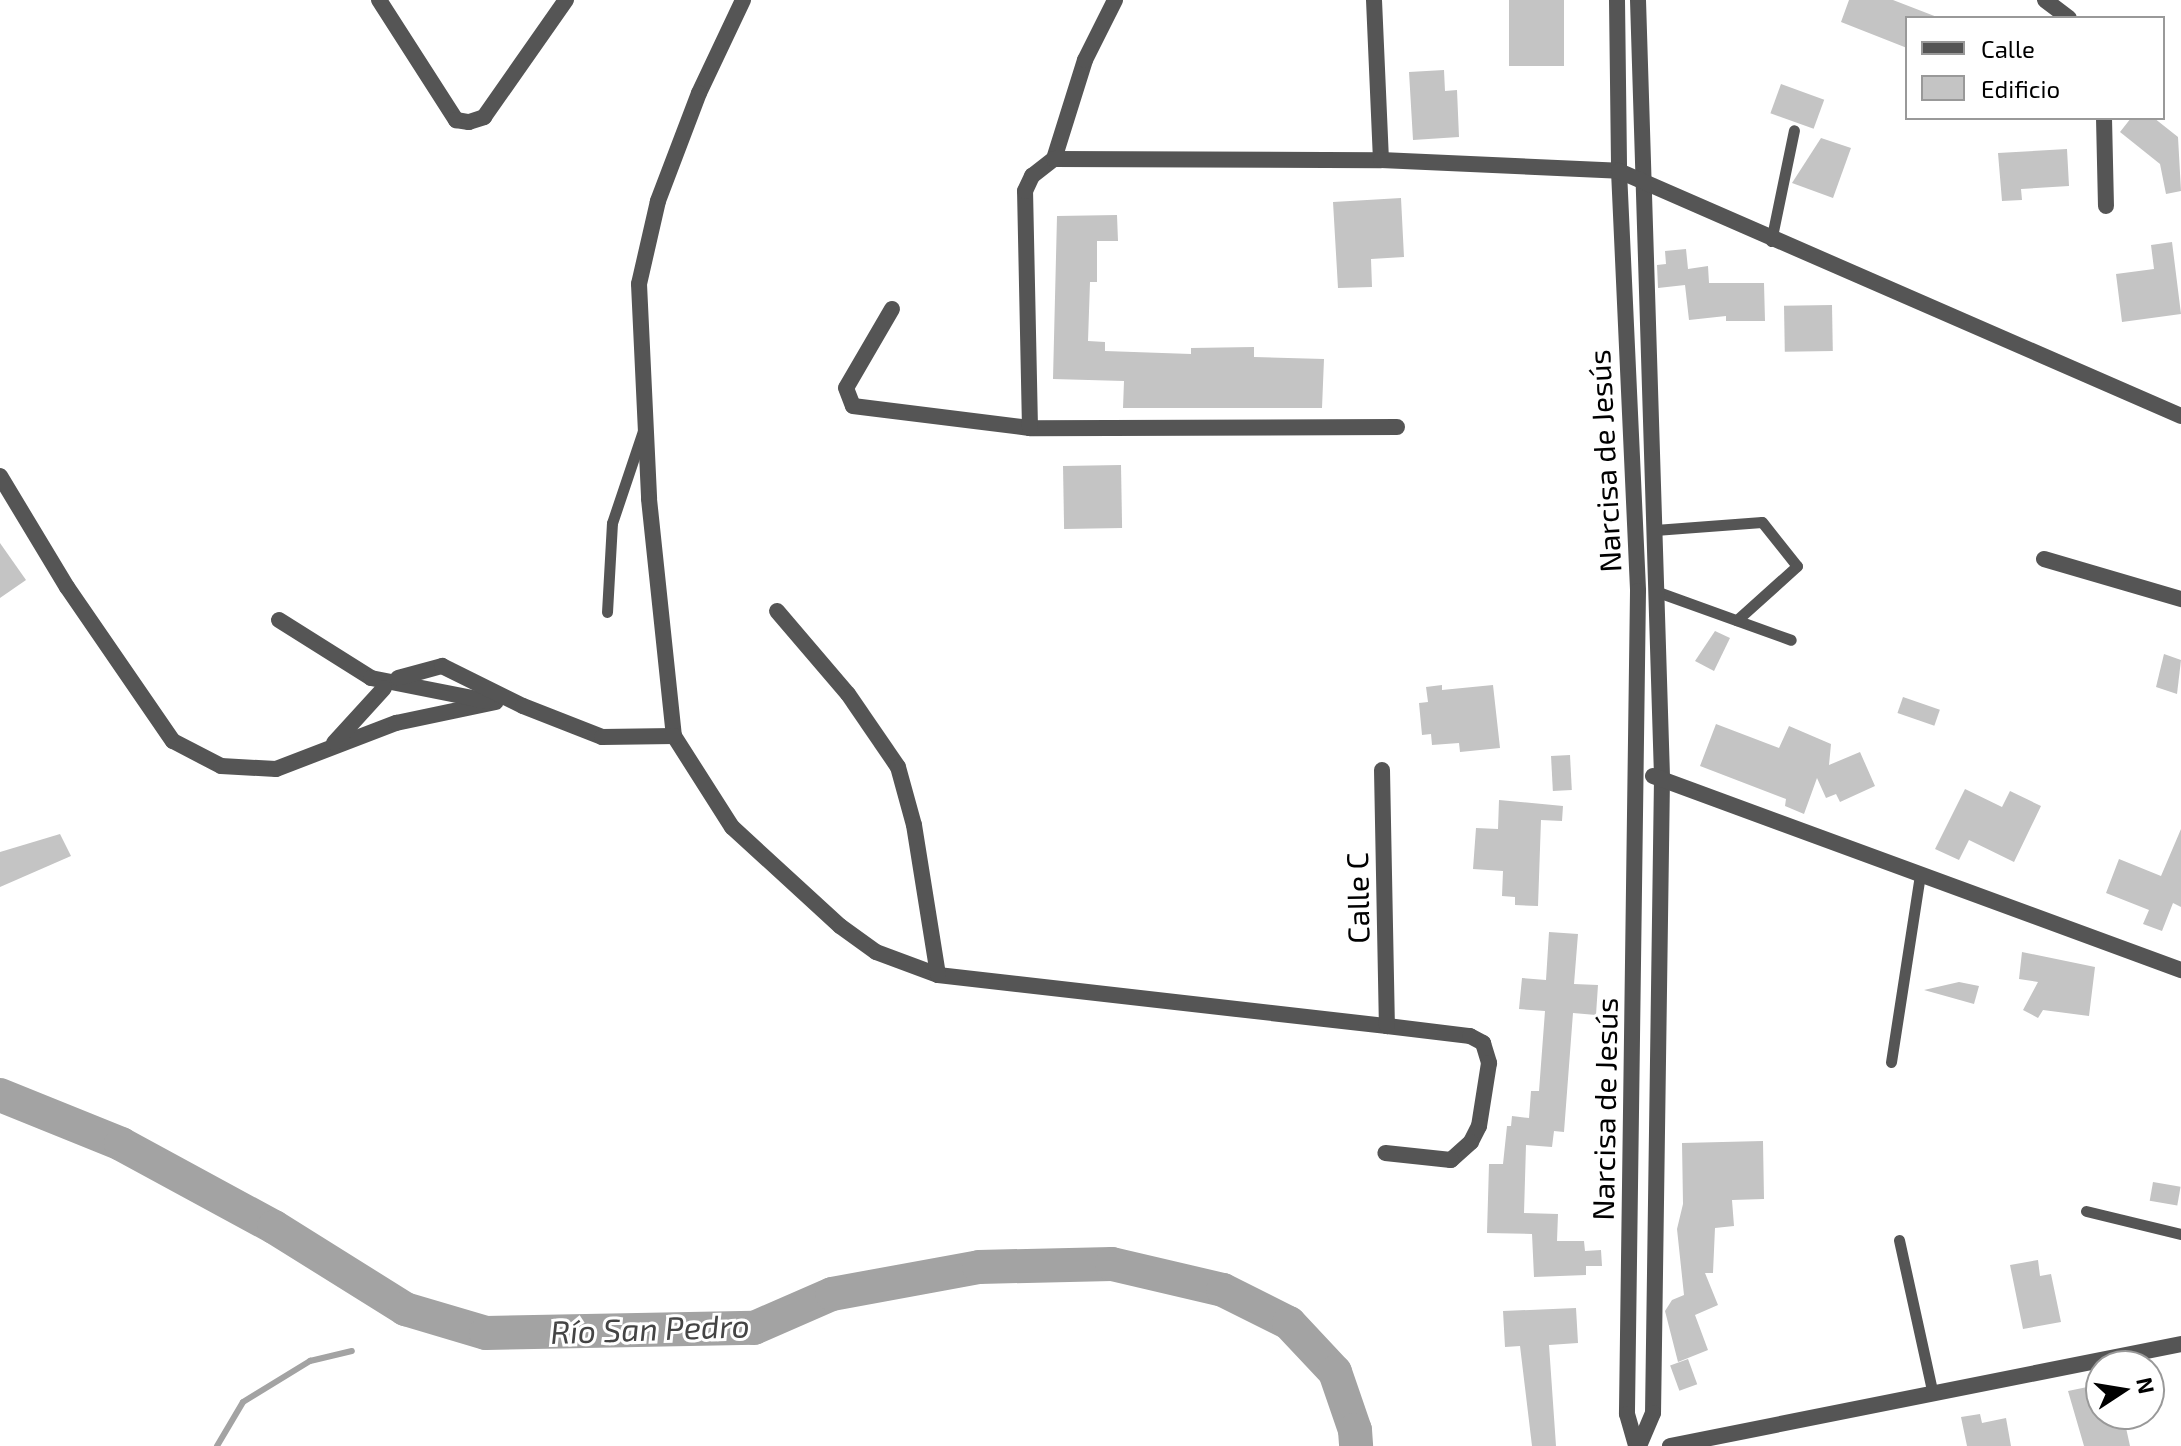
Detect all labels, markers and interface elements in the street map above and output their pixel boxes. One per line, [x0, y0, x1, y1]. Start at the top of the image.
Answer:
legend [1905, 16, 2165, 120]
text: Calle [1981, 34, 2035, 63]
text: Edificio [1981, 74, 2060, 103]
street label: Narcisa de Jesús [1580, 348, 1628, 574]
street label: Calle C [1338, 852, 1376, 944]
street label: Narcisa de Jesús [1584, 997, 1624, 1221]
water label: Río San Pedro [550, 1305, 750, 1351]
north arrow [2085, 1350, 2165, 1430]
text: N [2132, 1375, 2161, 1396]

